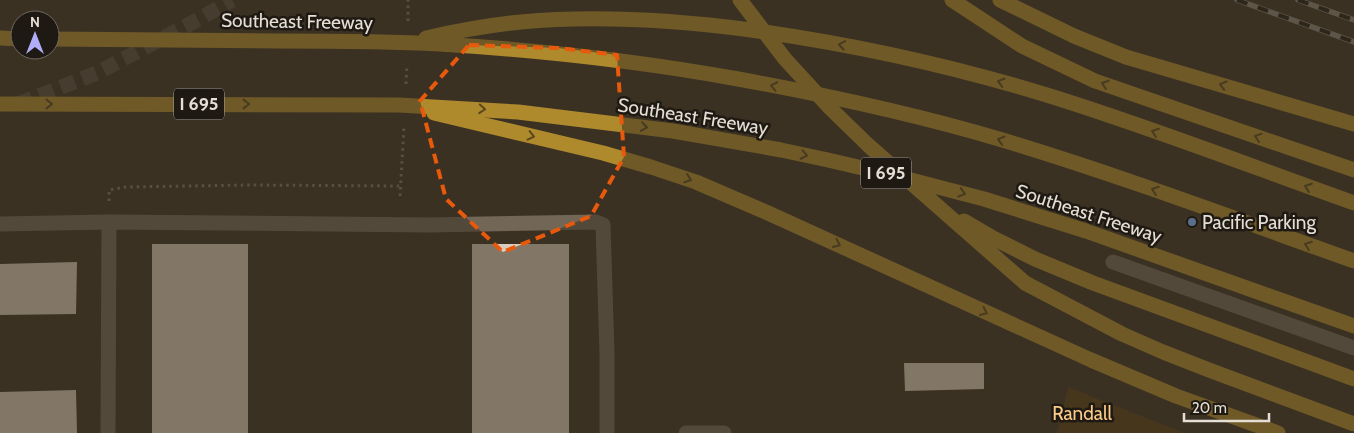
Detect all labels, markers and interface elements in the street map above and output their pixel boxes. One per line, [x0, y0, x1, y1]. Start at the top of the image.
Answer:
street label: Southeast Freeway [221, 9, 374, 34]
north arrow [10, 10, 60, 60]
text: N [30, 13, 40, 31]
one-way arrow [838, 41, 847, 51]
one-way arrow [997, 77, 1005, 87]
one-way arrow [1101, 80, 1109, 90]
one-way arrow [1220, 81, 1228, 91]
one-way arrow [770, 82, 779, 92]
road number: I 695 [174, 88, 224, 120]
street label: Southeast Freeway [616, 93, 770, 140]
one-way arrow [45, 99, 53, 109]
one-way arrow [242, 99, 250, 109]
one-way arrow [479, 104, 487, 115]
one-way arrow [640, 121, 648, 132]
one-way arrow [1152, 128, 1160, 138]
one-way arrow [527, 130, 536, 141]
one-way arrow [1254, 133, 1263, 143]
one-way arrow [996, 135, 1005, 146]
one-way arrow [799, 149, 808, 160]
road number: I 695 [861, 158, 911, 188]
one-way arrow [683, 173, 692, 183]
street label: Southeast Freeway [1013, 179, 1165, 248]
one-way arrow [1304, 183, 1313, 193]
one-way arrow [1151, 186, 1160, 196]
one-way arrow [957, 188, 965, 198]
place label: Pacific Parking [1202, 211, 1316, 234]
marker: Pacific Parking [1186, 216, 1198, 228]
one-way arrow [832, 238, 841, 248]
one-way arrow [1304, 241, 1313, 251]
one-way arrow [979, 306, 988, 316]
scale bar [1184, 390, 1269, 422]
text: 20 m [1192, 399, 1227, 417]
park label: Randall [1052, 402, 1112, 425]

